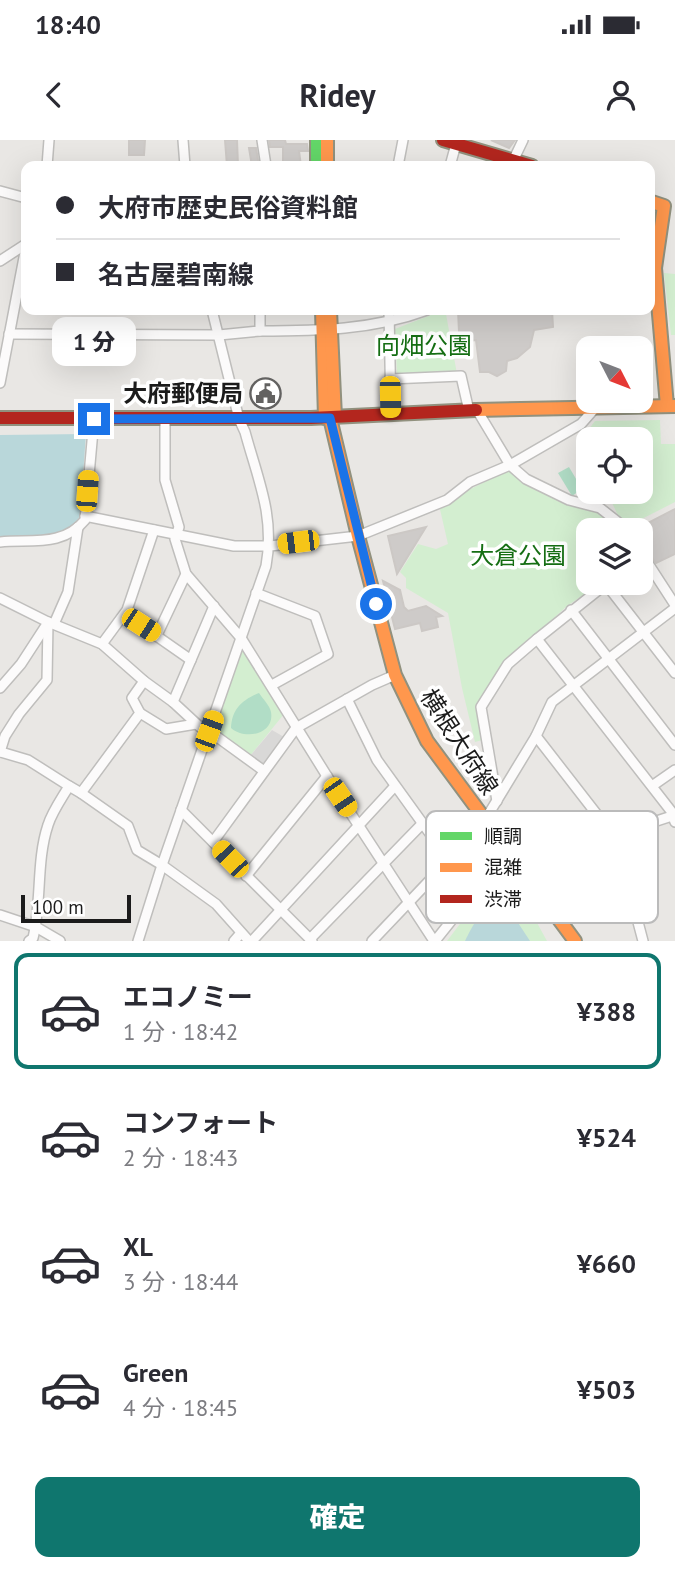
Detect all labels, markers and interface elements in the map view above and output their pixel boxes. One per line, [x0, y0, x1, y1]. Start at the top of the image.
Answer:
text: 18:40 [35, 8, 101, 41]
text: Ridey [299, 74, 376, 116]
icon: back [35, 76, 73, 114]
icon: person [602, 76, 640, 114]
text: 大府市歴史民俗資料館 [98, 191, 358, 224]
text: 名古屋碧南線 [98, 258, 254, 291]
callout: 1 分 [52, 317, 136, 366]
text: 1 分 [73, 327, 115, 356]
park label: 向畑公園 [376, 330, 472, 361]
north arrow [576, 336, 653, 413]
map controls [576, 336, 653, 595]
car [380, 376, 401, 418]
public building icon: 大府郵便局 [249, 377, 283, 411]
place label: 大府郵便局 [123, 378, 243, 409]
route end [78, 403, 110, 435]
button: locate [576, 427, 653, 504]
car [76, 469, 99, 513]
button: layers [576, 518, 653, 595]
car [276, 529, 321, 555]
park label: 大倉公園 [470, 540, 566, 571]
route start [360, 588, 392, 620]
car [118, 605, 165, 645]
street label: 横根大府線 [414, 683, 505, 800]
car [192, 708, 227, 754]
car [320, 774, 361, 820]
legend [426, 811, 658, 923]
text: 順調 [484, 824, 522, 848]
car [208, 837, 253, 881]
text: 混雑 [484, 855, 522, 879]
text: 渋滞 [484, 887, 522, 911]
scale bar [21, 892, 131, 924]
text: 100 m [32, 895, 84, 919]
icon: car [39, 980, 102, 1043]
text: エコノミー [123, 980, 253, 1013]
text: ¥388 [577, 995, 636, 1028]
text: 1 分 · 18:42 [123, 1017, 238, 1046]
icon: car [39, 1106, 102, 1169]
text: コンフォート [123, 1106, 278, 1139]
text: ¥524 [577, 1121, 636, 1154]
text: 2 分 · 18:43 [123, 1143, 238, 1172]
text: XL [123, 1230, 153, 1263]
icon: car [39, 1232, 102, 1295]
text: ¥660 [577, 1247, 636, 1280]
text: 3 分 · 18:44 [123, 1267, 238, 1296]
text: Green [123, 1356, 188, 1389]
icon: car [39, 1358, 102, 1421]
text: ¥503 [577, 1373, 636, 1406]
text: 4 分 · 18:45 [123, 1393, 238, 1422]
button: 確定 [35, 1477, 640, 1557]

